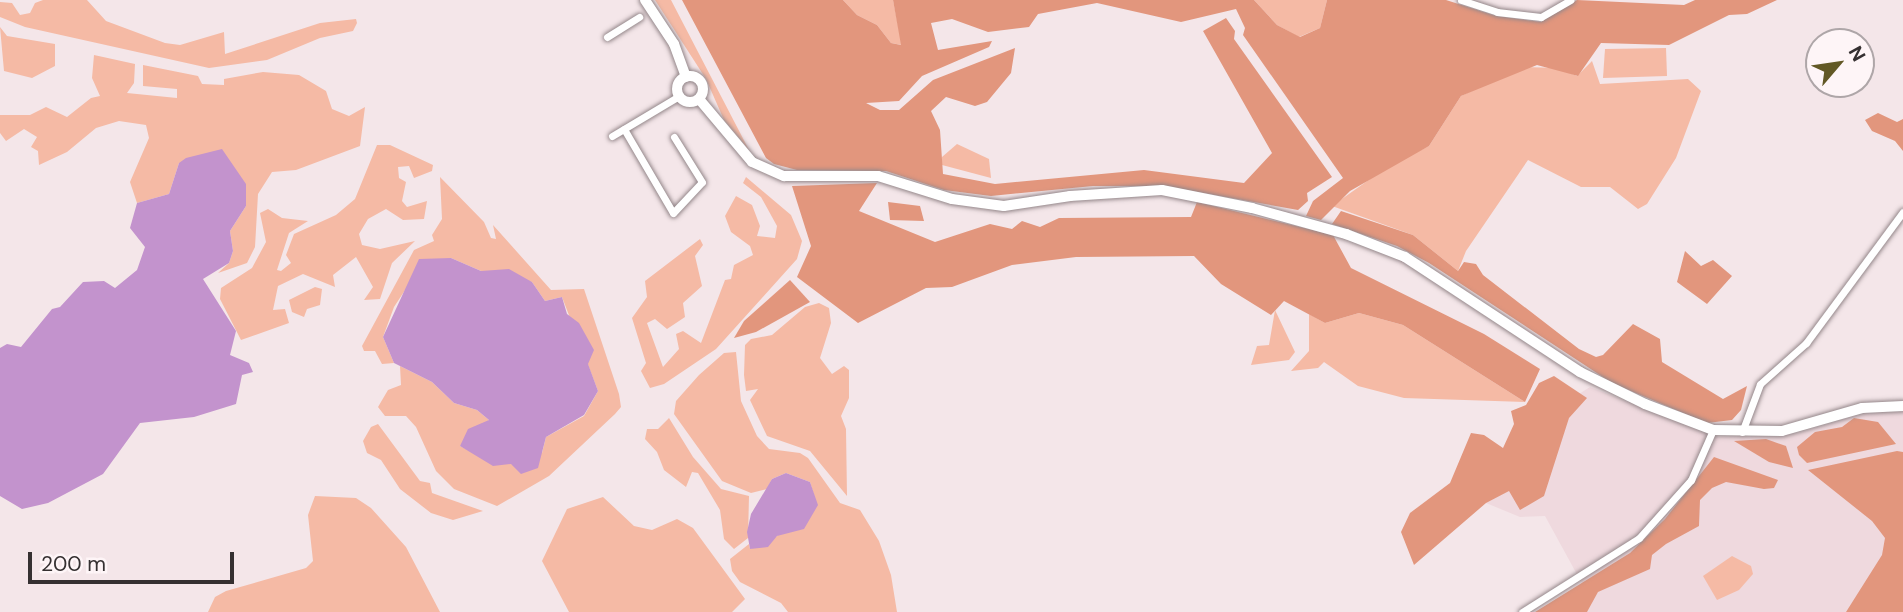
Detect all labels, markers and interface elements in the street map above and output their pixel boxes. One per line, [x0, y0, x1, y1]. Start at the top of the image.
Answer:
north arrow [1805, 28, 1875, 98]
text: N [1843, 41, 1871, 66]
scale bar [32, 538, 238, 582]
text: 200 m [41, 550, 106, 578]

